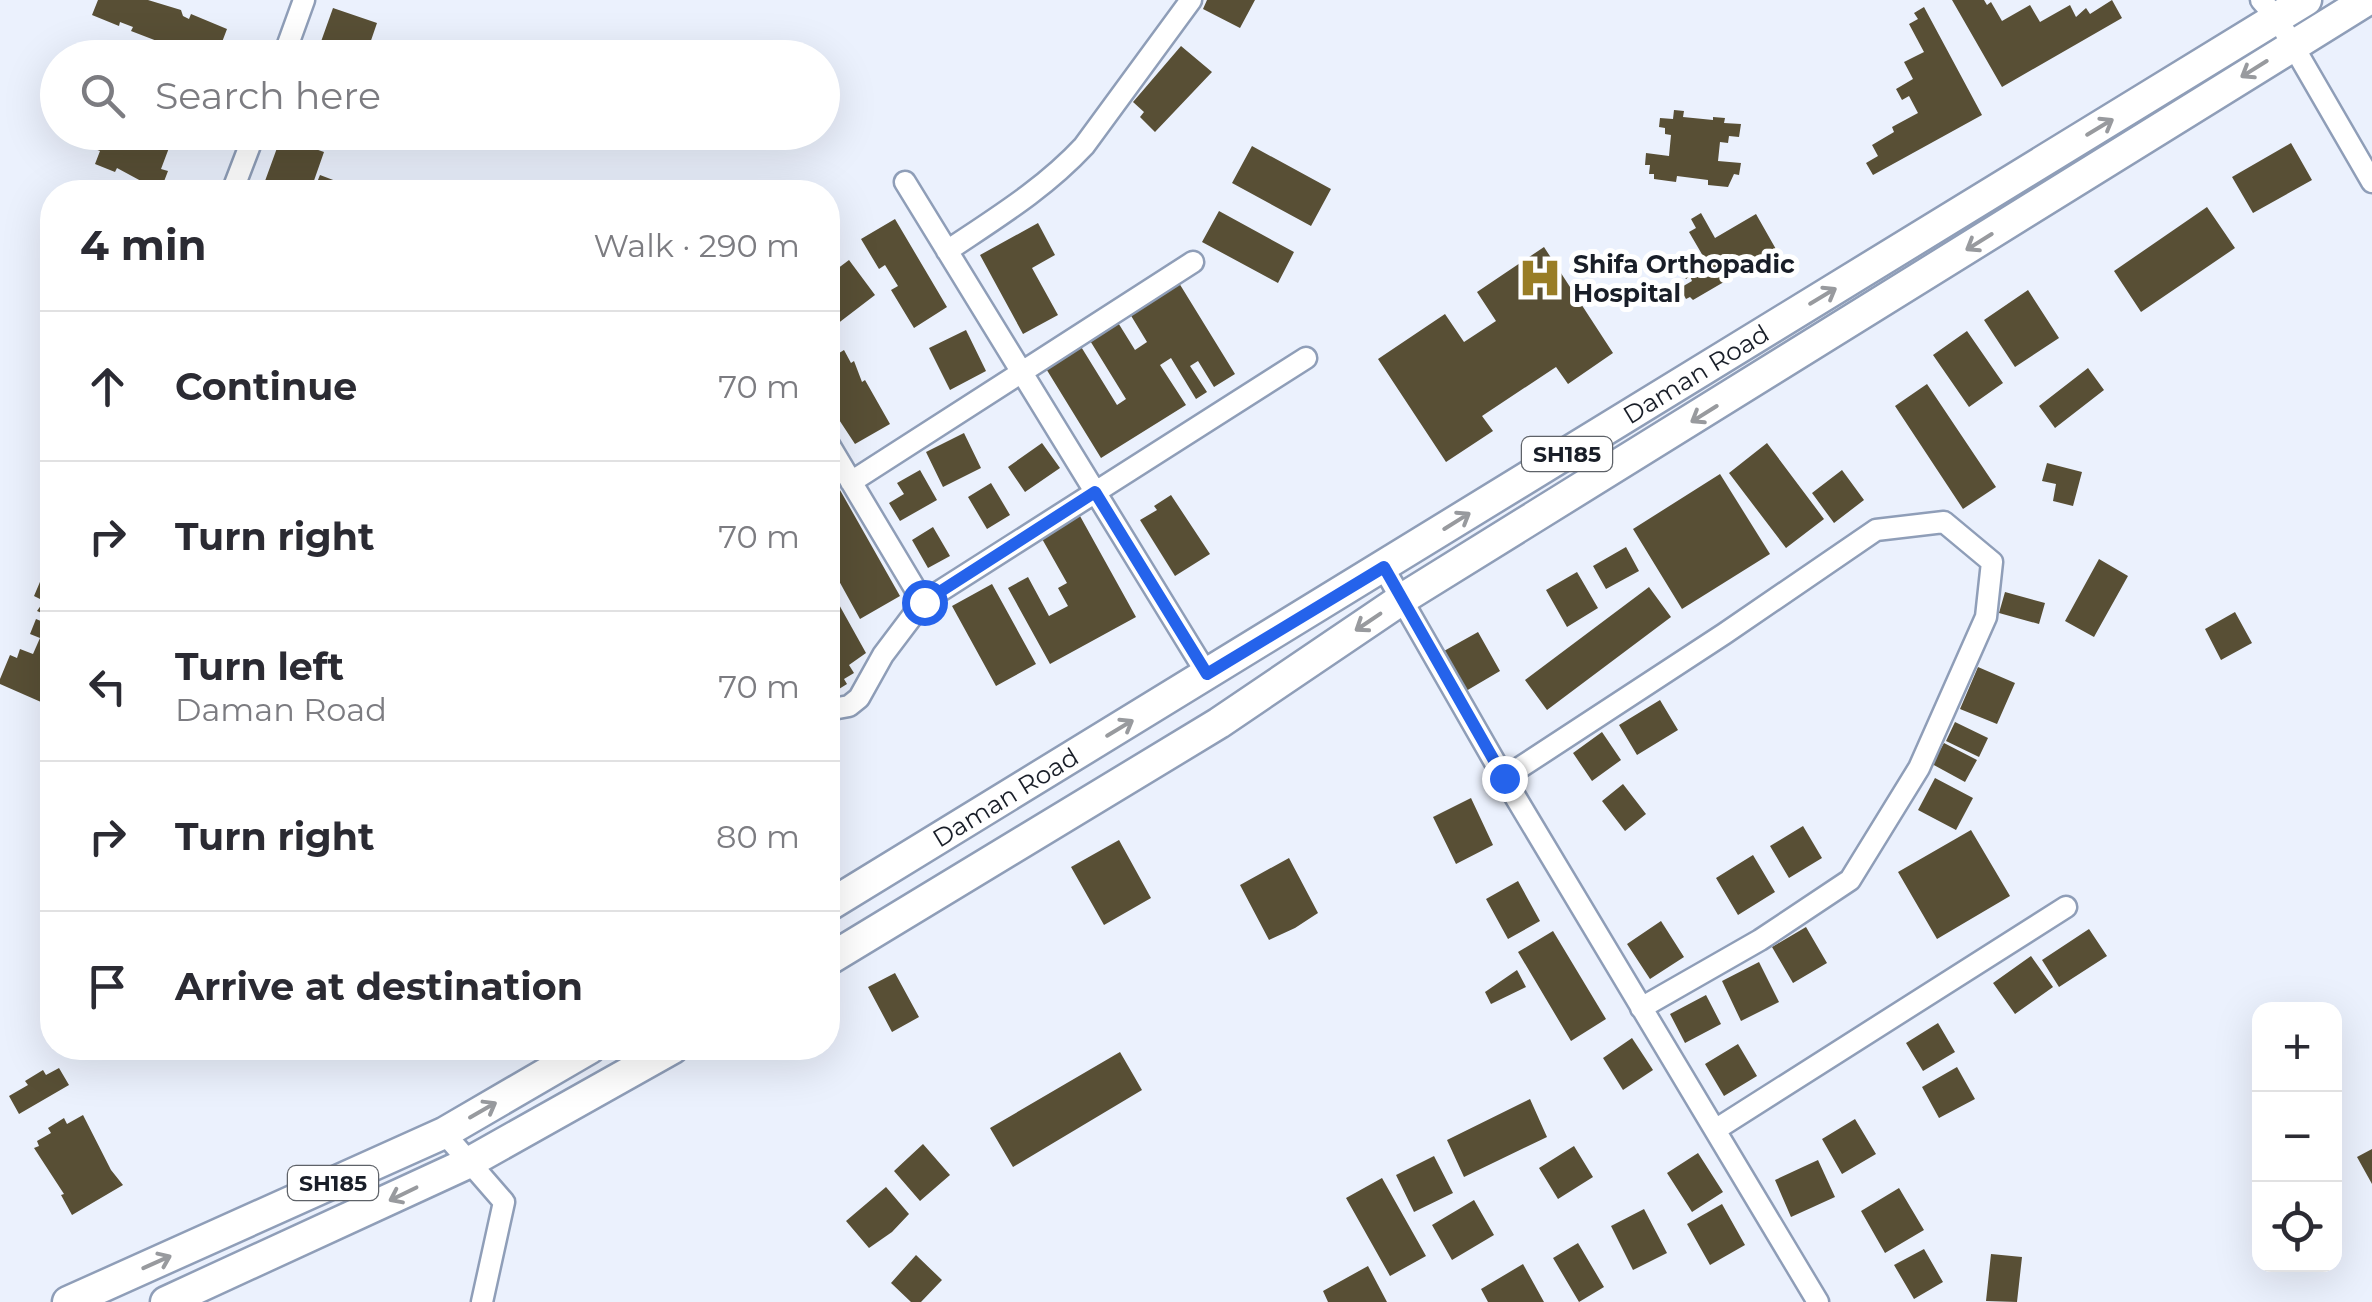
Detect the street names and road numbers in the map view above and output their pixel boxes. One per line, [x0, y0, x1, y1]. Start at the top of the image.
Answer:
street label: Daman Road [1617, 318, 1774, 430]
road number: SH185 [1522, 437, 1612, 471]
street label: Daman Road [927, 741, 1084, 853]
road number: SH185 [288, 1166, 378, 1200]

